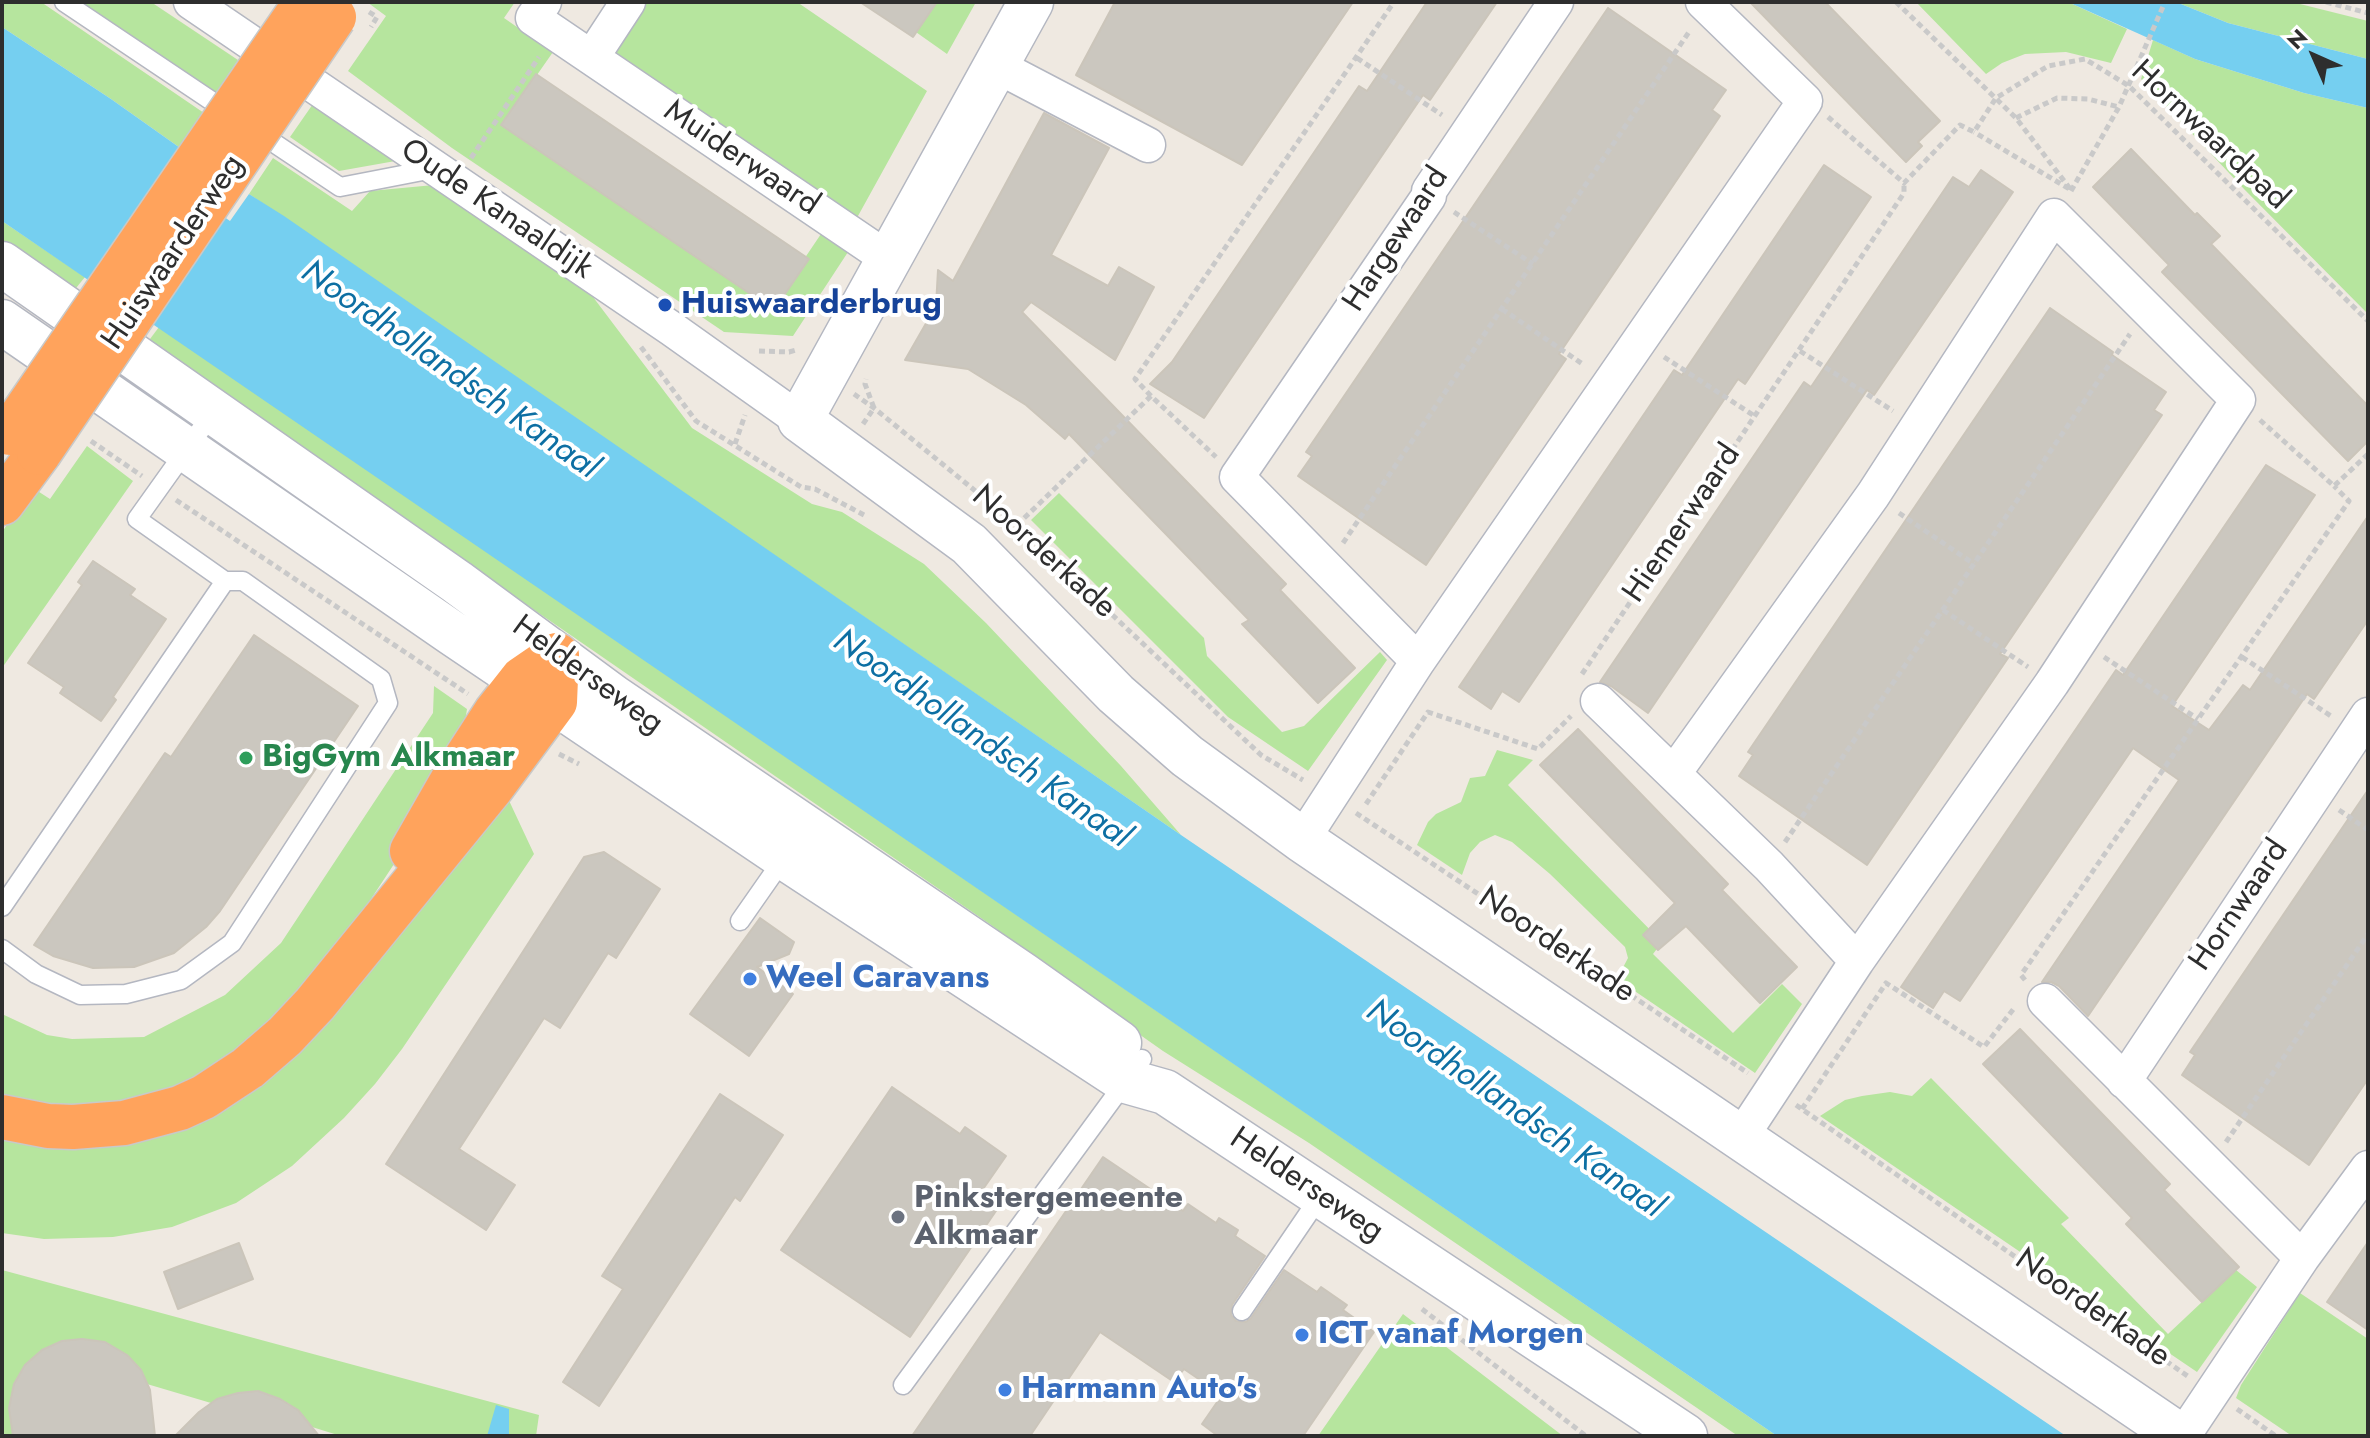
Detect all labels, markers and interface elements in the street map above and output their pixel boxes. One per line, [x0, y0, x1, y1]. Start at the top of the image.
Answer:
north arrow [2274, 16, 2354, 96]
text: N [2280, 22, 2315, 57]
street label: Hornwaardpad [2122, 53, 2296, 219]
street label: Muiderwaard [656, 93, 826, 225]
street label: Oude Kanaaldijk [393, 132, 599, 288]
street label: Huiswaarderweg [95, 148, 253, 358]
street label: Hargewaard [1336, 160, 1458, 320]
water label: Noordhollandsch Kanaal [292, 253, 606, 489]
place label: Huiswaarderbrug [681, 286, 942, 324]
marker: Huiswaarderbrug [656, 296, 674, 314]
street label: Hiemerwaard [1616, 437, 1750, 611]
street label: Noorderkade [963, 478, 1123, 628]
street label: Helderseweg [504, 608, 670, 744]
water label: Noordhollandsch Kanaal [824, 622, 1138, 858]
place label: BigGym Alkmaar [262, 739, 515, 777]
marker: BigGym Alkmaar [237, 749, 255, 767]
street label: Hornwaard [2182, 833, 2298, 979]
street label: Noorderkade [1470, 880, 1642, 1012]
place label: Weel Caravans [766, 960, 989, 998]
marker: Weel Caravans [741, 970, 759, 988]
water label: Noordhollandsch Kanaal [1357, 992, 1671, 1228]
street label: Helderseweg [1222, 1121, 1390, 1251]
place label: Pinkstergemeente Alkmaar [914, 1180, 1183, 1255]
marker: Pinkstergemeente Alkmaar [889, 1208, 907, 1226]
street label: Noorderkade [2007, 1241, 2177, 1377]
place label: ICT vanaf Morgen [1318, 1316, 1584, 1354]
marker: ICT vanaf Morgen [1293, 1326, 1311, 1344]
place label: Harmann Auto's [1021, 1371, 1257, 1409]
marker: Harmann Auto's [996, 1381, 1014, 1399]

